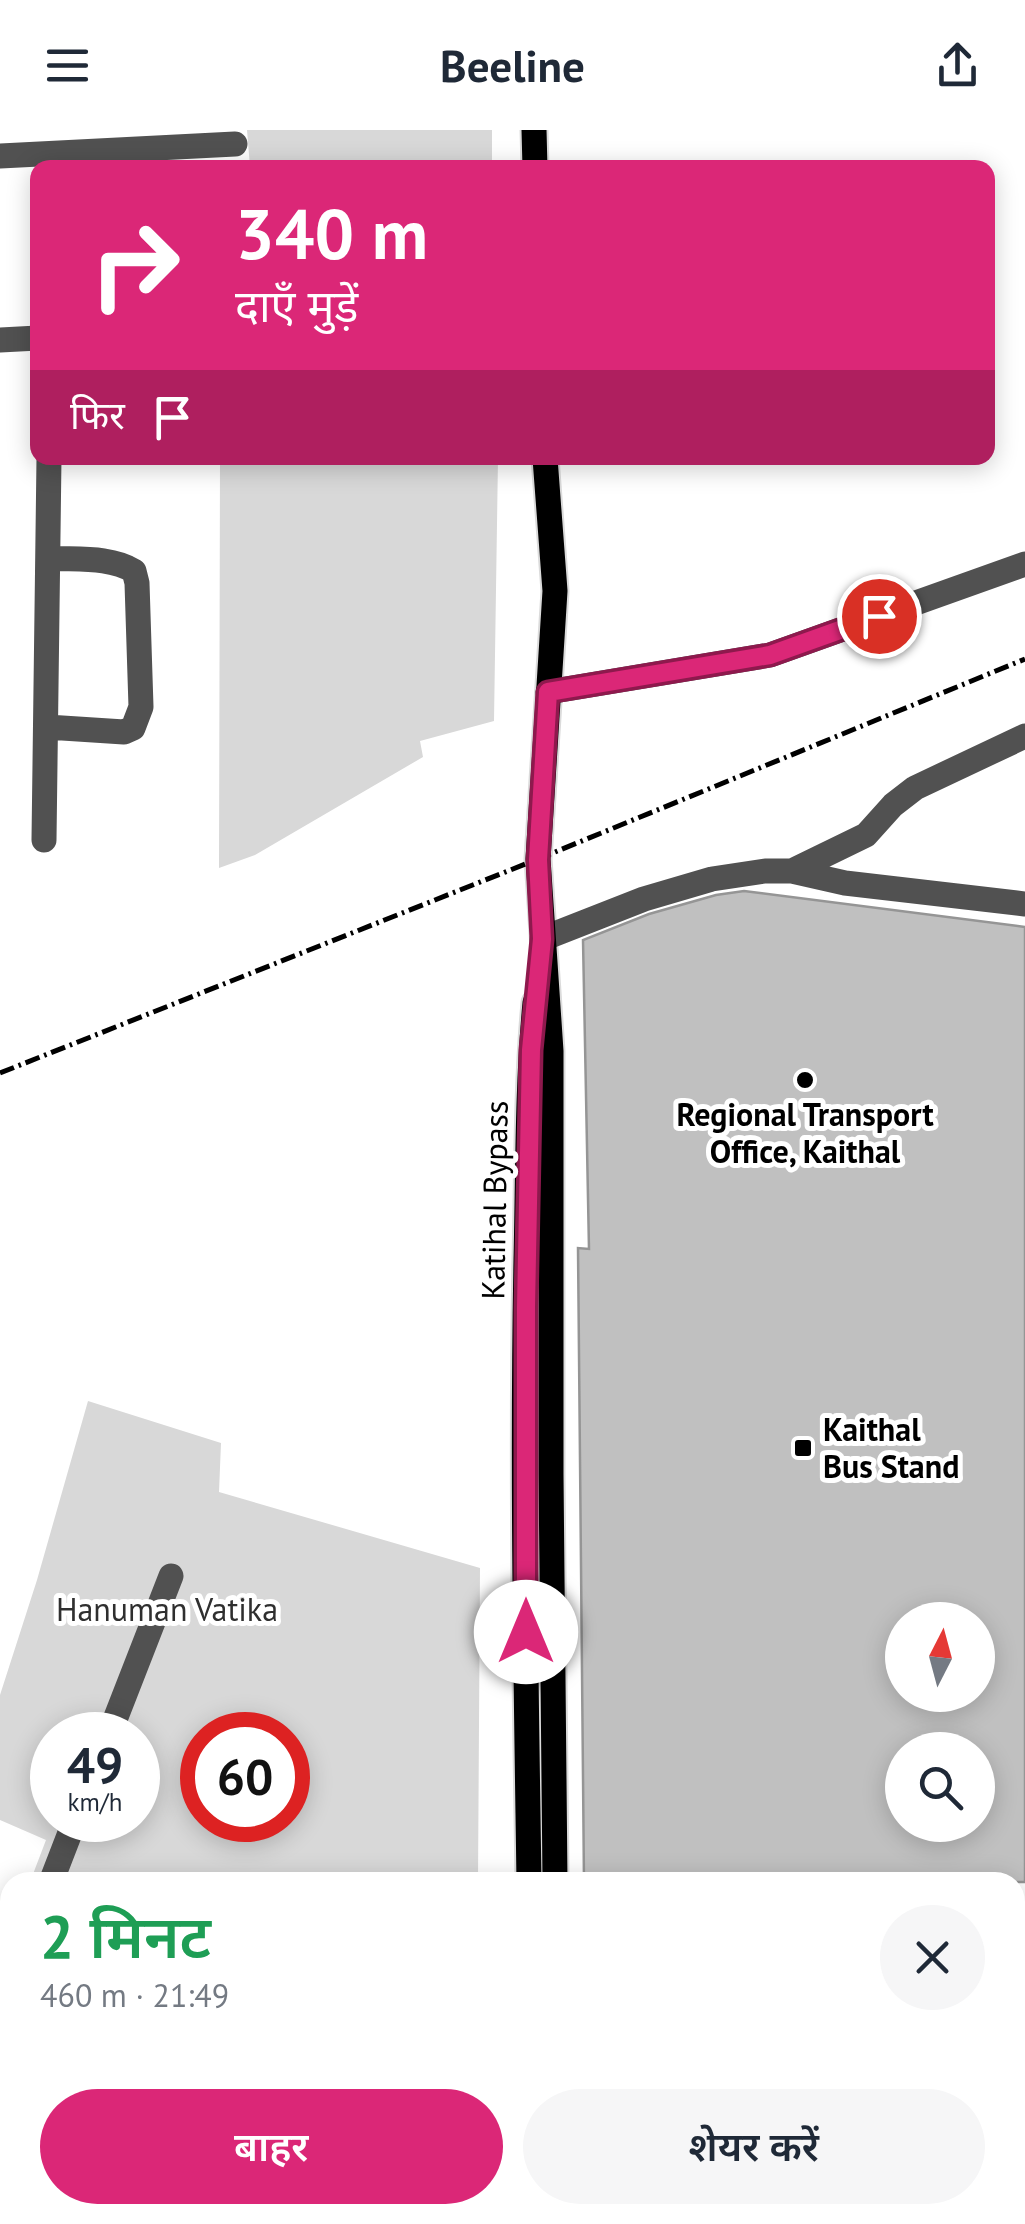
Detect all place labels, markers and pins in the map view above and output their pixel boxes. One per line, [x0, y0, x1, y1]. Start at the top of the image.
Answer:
pin [837, 574, 922, 659]
marker: Regional Transport Office, Kaithal [794, 1069, 816, 1091]
place label: Regional Transport Office, Kaithal [676, 1093, 934, 1172]
place label: Kaithal Bus Stand [823, 1408, 959, 1487]
marker: Kaithal Bus Stand [792, 1437, 814, 1459]

